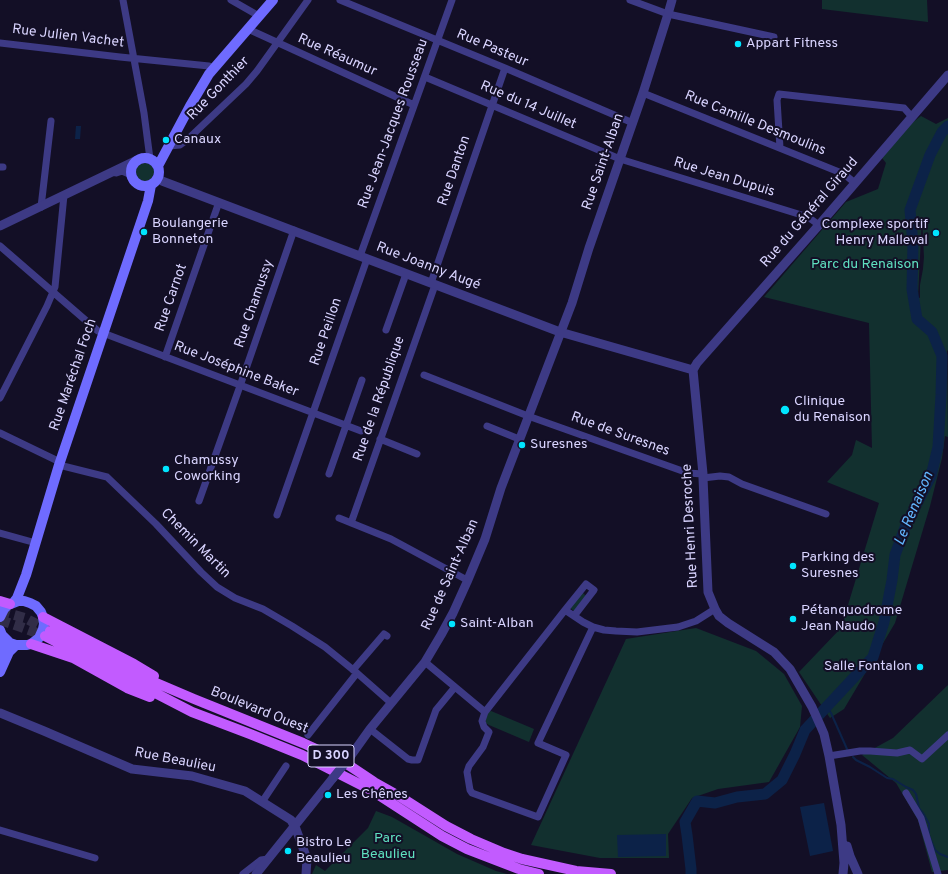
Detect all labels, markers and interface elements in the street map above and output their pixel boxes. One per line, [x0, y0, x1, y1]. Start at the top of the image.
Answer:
street label: Rue Julien Vachet [11, 22, 125, 52]
street label: Rue Pasteur [454, 26, 530, 72]
street label: Rue Réaumur [295, 31, 379, 81]
place label: Appart Fitness [746, 36, 838, 52]
street label: Rue Jean-Jacques Rousseau [355, 37, 433, 211]
marker: Appart Fitness [733, 39, 743, 49]
street label: Rue Gonthier [184, 54, 254, 124]
street label: Rue du 14 Juillet [477, 78, 579, 134]
street label: Rue Camille Desmoulins [682, 88, 828, 160]
street label: Rue Saint-Alban [580, 111, 628, 213]
place label: Canaux [174, 132, 221, 148]
street label: Rue Danton [435, 134, 475, 208]
marker: Canaux [161, 135, 171, 145]
street label: Rue du Général Giraud [758, 154, 862, 272]
street label: Rue Jean Dupuis [671, 155, 777, 201]
place label: Boulangerie Bonneton [152, 216, 228, 248]
place label: Complexe sportif Henry Malleval [821, 217, 928, 250]
marker: Boulangerie Bonneton [139, 227, 149, 237]
marker: Complexe sportif Henry Malleval [931, 228, 941, 238]
street label: Rue Joanny Augé [374, 239, 482, 295]
park label: Parc du Renaison [811, 257, 919, 273]
street label: Rue Chamussy [232, 258, 278, 350]
street label: Rue Carnot [153, 262, 191, 334]
street label: Rue Peillon [308, 296, 346, 368]
street label: Rue Maréchal Foch [47, 317, 101, 433]
street label: Rue de la République [351, 334, 409, 464]
street label: Rue Joséphine Baker [171, 338, 301, 402]
place label: Clinique du Renaison [794, 394, 871, 426]
marker: Clinique du Renaison [779, 404, 791, 416]
street label: Rue de Suresnes [568, 409, 672, 461]
place label: Suresnes [530, 437, 587, 453]
marker: Suresnes [517, 440, 527, 450]
place label: Chamussy Coworking [174, 453, 241, 486]
street label: Rue Henri Desroche [679, 463, 703, 589]
marker: Chamussy Coworking [161, 464, 171, 474]
water label: Le Renaison [891, 469, 939, 549]
street label: Chemin Martin [157, 506, 233, 582]
street label: Rue de Saint-Alban [419, 517, 483, 633]
place label: Parking des Suresnes [801, 550, 875, 582]
marker: Parking des Suresnes [788, 561, 798, 571]
place label: Pétanquodrome Jean Naudo [801, 603, 902, 636]
marker: Pétanquodrome Jean Naudo [788, 614, 798, 624]
place label: Saint-Alban [460, 616, 534, 632]
marker: Saint-Alban [447, 619, 457, 629]
place label: Salle Fontalon [824, 659, 912, 675]
marker: Salle Fontalon [915, 662, 925, 672]
street label: Boulevard Ouest [208, 684, 310, 738]
street label: Rue Beaulieu [133, 745, 217, 777]
road number: D 300 [308, 745, 354, 767]
place label: Les Chênes [336, 787, 408, 803]
marker: Les Chênes [323, 790, 333, 800]
park label: Parc Beaulieu [361, 831, 415, 864]
place label: Bistro Le Beaulieu [296, 835, 351, 868]
marker: Bistro Le Beaulieu [283, 846, 293, 856]

